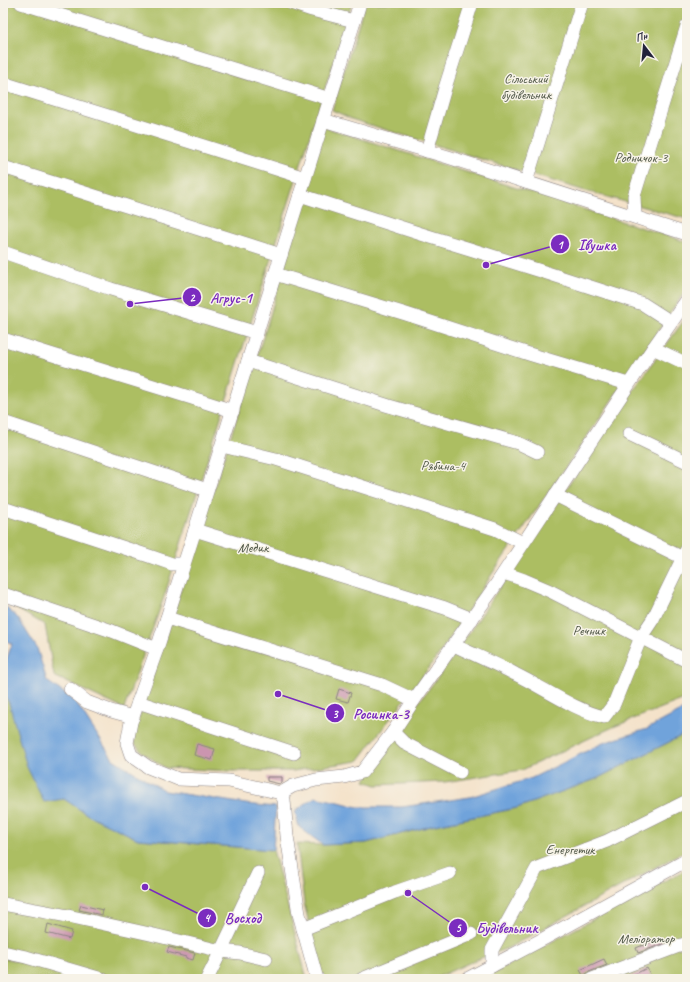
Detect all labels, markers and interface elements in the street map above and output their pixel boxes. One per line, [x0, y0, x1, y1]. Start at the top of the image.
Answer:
north arrow [624, 26, 664, 66]
text: Пн [634, 28, 650, 45]
park label: Сільський будівельник [501, 70, 553, 103]
park label: Родничок-3 [614, 149, 669, 166]
callout: Івушка [550, 231, 624, 258]
text: Івушка [578, 236, 617, 255]
text: 1 [557, 237, 564, 253]
callout: Агрус-1 [182, 284, 260, 311]
text: Агрус-1 [210, 289, 254, 308]
text: 2 [189, 290, 196, 306]
park label: Рябина-4 [421, 457, 467, 474]
park label: Медик [238, 539, 270, 556]
park label: Речник [573, 622, 606, 639]
callout: Росинка-3 [325, 700, 417, 727]
text: Росинка-3 [353, 705, 410, 724]
text: 3 [332, 706, 339, 722]
park label: Енергетик [546, 841, 596, 858]
callout: Восход [197, 905, 269, 932]
text: Восход [225, 909, 263, 928]
text: 4 [204, 910, 211, 926]
callout: Будівельник [448, 914, 546, 941]
text: Будівельник [476, 919, 539, 938]
text: 5 [455, 920, 462, 936]
park label: Меліоратор [618, 930, 675, 947]

